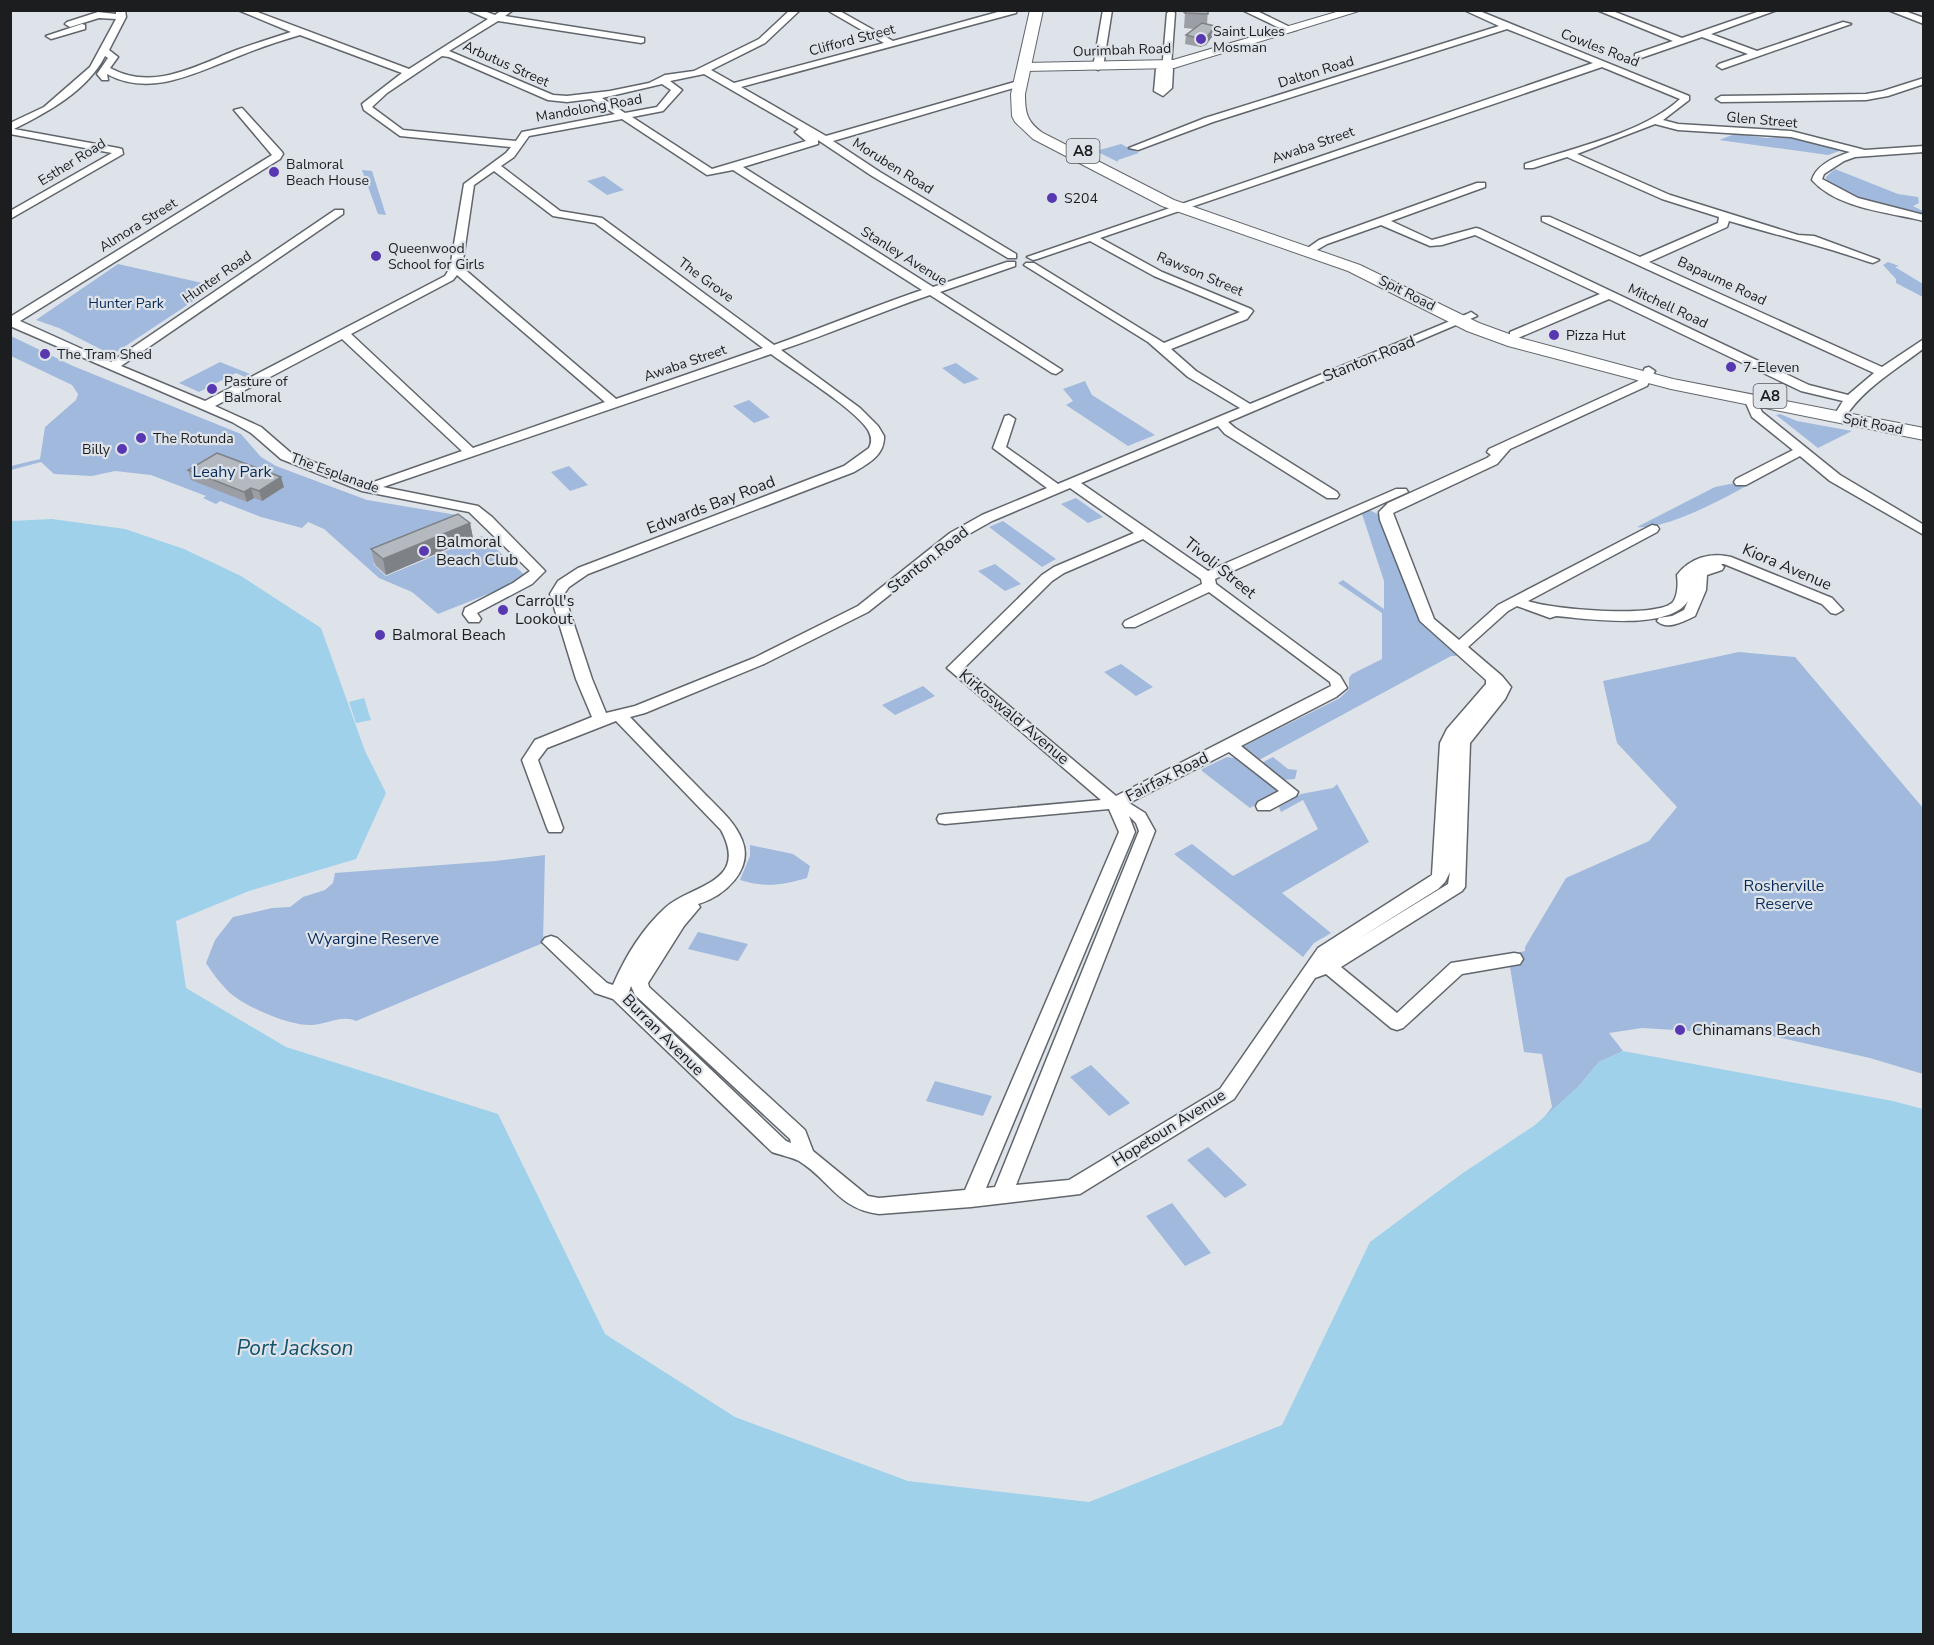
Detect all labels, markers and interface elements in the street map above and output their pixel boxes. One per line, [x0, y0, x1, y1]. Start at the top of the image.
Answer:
street label: Clifford Street [807, 19, 897, 61]
place label: Saint Lukes Mosman [1213, 22, 1285, 57]
street label: Cowles Road [1558, 24, 1642, 72]
marker: Saint Lukes Mosman [1194, 32, 1208, 46]
street label: Arbutus Street [460, 37, 552, 92]
street label: Ourimbah Road [1072, 39, 1172, 61]
street label: Dalton Road [1276, 51, 1356, 93]
street label: Mandolong Road [534, 89, 644, 127]
street label: Glen Street [1726, 107, 1799, 133]
street label: Awaba Street [1269, 122, 1357, 168]
street label: Moruben Road [849, 133, 937, 199]
street label: Esther Road [35, 134, 109, 190]
road number: A8 [1066, 139, 1100, 163]
place label: Balmoral Beach House [286, 155, 369, 190]
marker: Balmoral Beach House [267, 165, 281, 179]
place label: S204 [1064, 189, 1098, 208]
marker: S204 [1045, 191, 1059, 205]
street label: Almora Street [96, 194, 181, 256]
street label: Stanley Avenue [857, 222, 951, 290]
place label: Queenwood School for Girls [388, 239, 485, 274]
street label: Hunter Road [179, 246, 255, 308]
street label: Rawson Street [1154, 247, 1246, 301]
marker: Queenwood School for Girls [369, 249, 383, 263]
street label: Bapaume Road [1675, 252, 1769, 310]
street label: The Grove [674, 253, 738, 307]
street label: Spit Road [1375, 271, 1439, 315]
street label: Mitchell Road [1625, 279, 1711, 333]
park label: Hunter Park [88, 294, 165, 313]
place label: Pizza Hut [1566, 326, 1626, 345]
marker: Pizza Hut [1547, 328, 1561, 342]
street label: Stanton Road [1320, 330, 1418, 388]
street label: Awaba Street [641, 340, 729, 386]
place label: The Tram Shed [57, 345, 152, 364]
marker: The Tram Shed [38, 347, 52, 361]
place label: 7-Eleven [1743, 358, 1799, 377]
marker: 7-Eleven [1724, 360, 1738, 374]
place label: Pasture of Balmoral [224, 372, 288, 407]
marker: Pasture of Balmoral [205, 382, 219, 396]
road number: A8 [1754, 384, 1786, 408]
street label: Spit Road [1841, 409, 1905, 439]
place label: The Rotunda [153, 429, 234, 448]
marker: The Rotunda [134, 431, 148, 445]
place label: Billy [82, 440, 111, 459]
marker: Billy [115, 442, 129, 456]
street label: The Esplanade [288, 448, 382, 498]
park label: Leahy Park [193, 461, 272, 483]
street label: Edwards Bay Road [644, 470, 778, 540]
street label: Stanton Road [883, 521, 973, 599]
place label: Balmoral Beach Club [436, 531, 518, 571]
street label: Tivoli Street [1179, 532, 1261, 604]
street label: Kiora Avenue [1739, 538, 1835, 596]
marker: Balmoral Beach Club [417, 544, 431, 558]
place label: Carroll's Lookout [515, 590, 574, 630]
marker: Carroll's Lookout [496, 603, 510, 617]
place label: Balmoral Beach [392, 624, 506, 646]
marker: Balmoral Beach [373, 628, 387, 642]
street label: Kirkoswald Avenue [954, 664, 1074, 770]
street label: Fairfax Road [1122, 747, 1212, 807]
park label: Rosherville Reserve [1744, 875, 1824, 915]
park label: Wyargine Reserve [307, 928, 439, 950]
street label: Burran Avenue [617, 989, 709, 1081]
place label: Chinamans Beach [1692, 1019, 1821, 1041]
marker: Chinamans Beach [1673, 1023, 1687, 1037]
street label: Hopetoun Avenue [1108, 1084, 1230, 1172]
water label: Port Jackson [237, 1334, 354, 1362]

